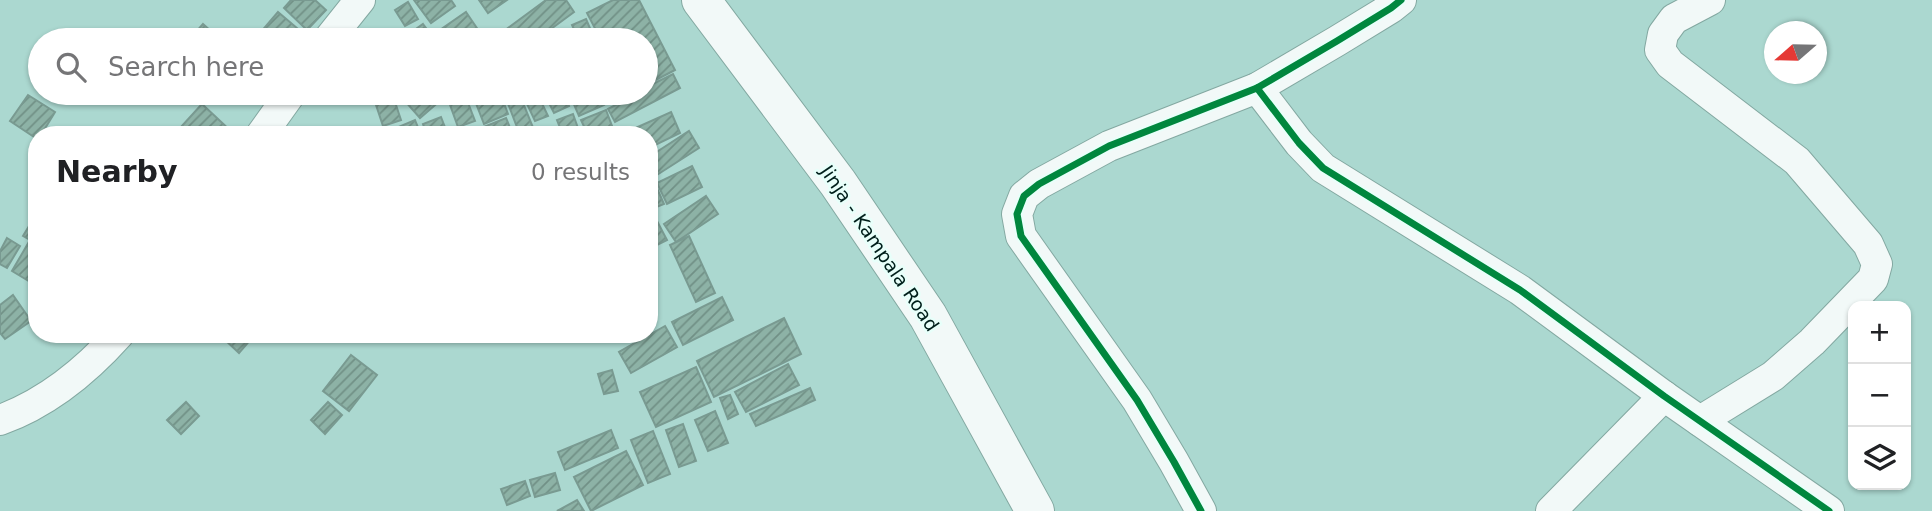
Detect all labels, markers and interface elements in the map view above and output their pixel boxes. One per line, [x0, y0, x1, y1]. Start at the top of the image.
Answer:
north arrow [1764, 21, 1827, 84]
search box [28, 28, 658, 105]
icon: search [52, 48, 90, 86]
text: Search here [108, 52, 264, 82]
text: Nearby [56, 154, 178, 189]
text: 0 results [531, 159, 630, 185]
street label: Jinja - Kampala Road [816, 160, 944, 335]
map controls [1848, 301, 1911, 490]
button: + [1848, 301, 1911, 364]
button: − [1848, 364, 1911, 427]
button: layers [1848, 427, 1911, 490]

